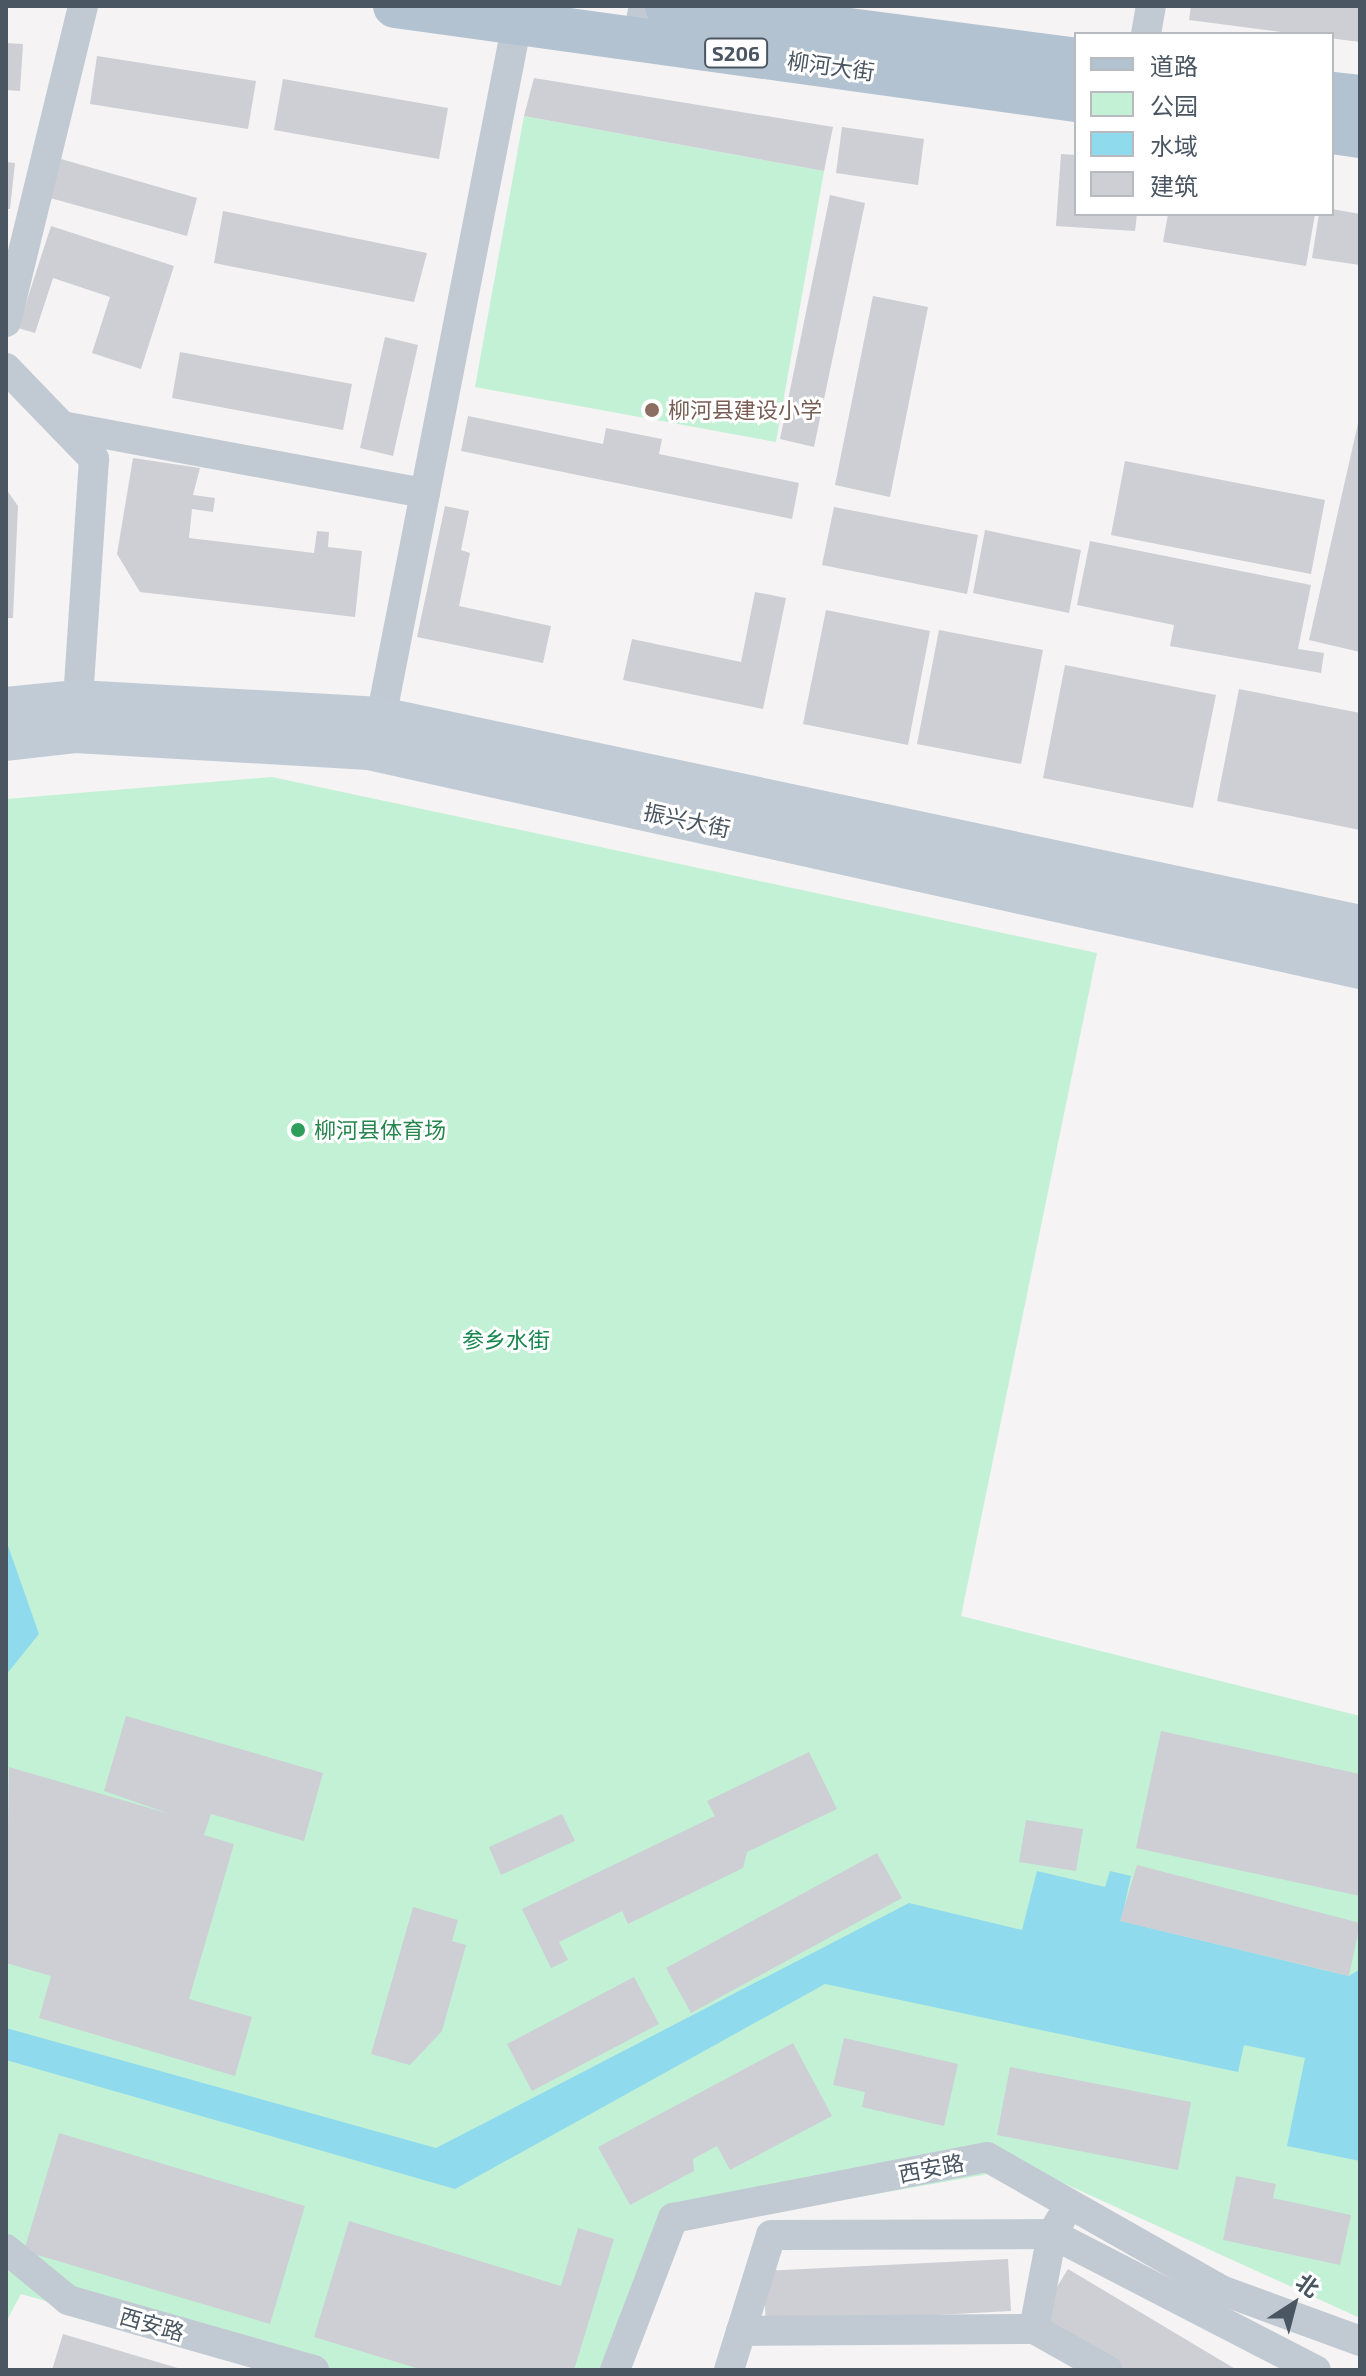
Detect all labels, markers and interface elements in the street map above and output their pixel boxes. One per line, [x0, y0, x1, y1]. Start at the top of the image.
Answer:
legend [1074, 32, 1334, 216]
road number: S206 [704, 37, 768, 69]
street label: 柳河大街 [786, 47, 876, 85]
text: 道路 [1150, 51, 1198, 80]
text: 公园 [1150, 91, 1198, 120]
text: 水域 [1150, 131, 1198, 160]
text: 建筑 [1150, 171, 1198, 200]
place label: 柳河县建设小学 [668, 397, 822, 423]
marker: 柳河县建设小学 [643, 401, 661, 419]
street label: 振兴大街 [641, 798, 733, 842]
place label: 柳河县体育场 [314, 1117, 446, 1143]
marker: 柳河县体育场 [289, 1121, 307, 1139]
park label: 参乡水街 [462, 1327, 550, 1353]
street label: 西安路 [896, 2149, 966, 2187]
north arrow [1254, 2264, 1334, 2344]
text: 北 [1292, 2268, 1325, 2302]
street label: 西安路 [117, 2302, 187, 2346]

